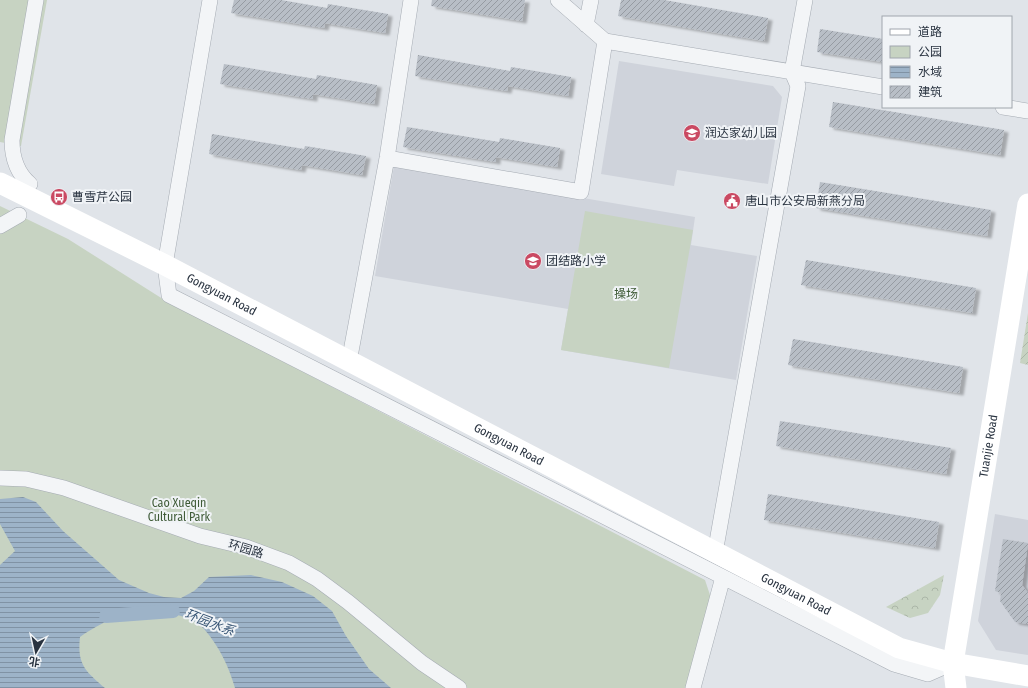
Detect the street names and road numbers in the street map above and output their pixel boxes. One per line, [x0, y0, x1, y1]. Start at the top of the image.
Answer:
street label: Gongyuan Road [184, 271, 259, 318]
street label: Tuanjie Road [976, 414, 1000, 478]
street label: Gongyuan Road [471, 420, 546, 468]
street label: 环园路 [227, 537, 265, 561]
street label: Gongyuan Road [759, 570, 833, 618]

